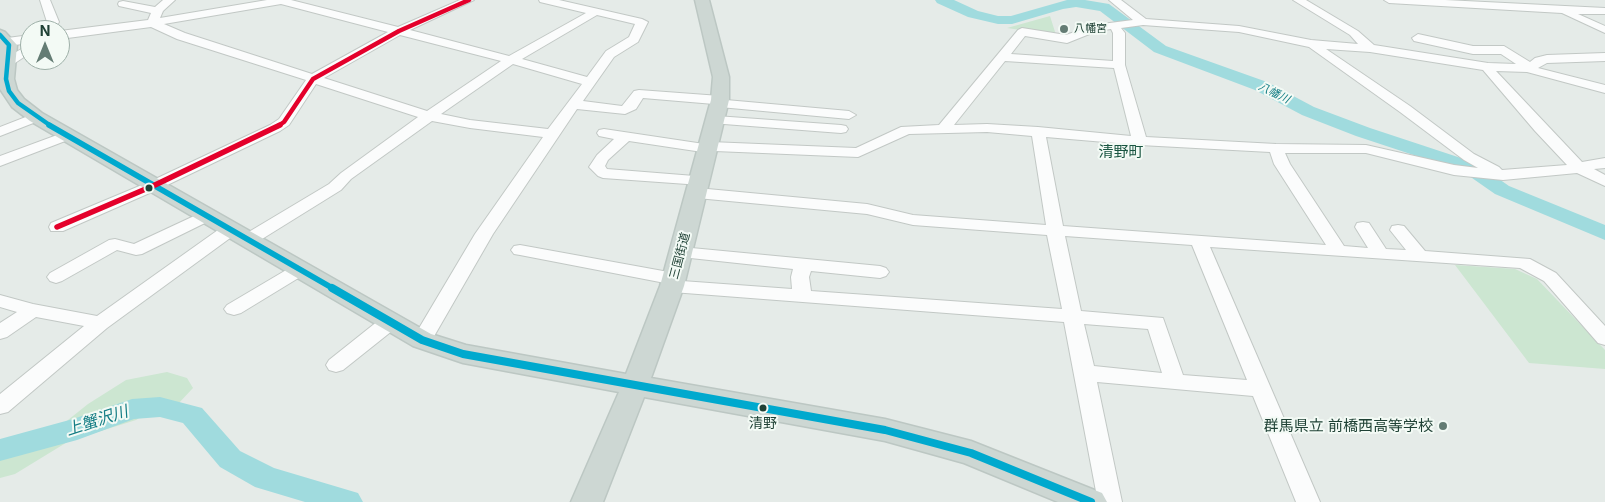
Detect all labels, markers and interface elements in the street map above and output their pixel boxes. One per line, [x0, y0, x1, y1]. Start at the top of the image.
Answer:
north arrow [20, 20, 70, 70]
text: N [40, 22, 50, 39]
place label: 八幡宮 [1074, 22, 1107, 36]
marker: 八幡宮 [1058, 23, 1070, 35]
water label: 八幡川 [1256, 80, 1292, 106]
district label: 清野町 [1099, 143, 1143, 161]
unlabelled marker [144, 183, 154, 193]
street label: 三国街道 [667, 231, 693, 281]
water label: 上蟹沢川 [64, 402, 130, 440]
marker: 清野 [758, 403, 768, 413]
place label: 清野 [749, 416, 777, 432]
place label: 群馬県立 前橋西高等学校 [1264, 417, 1433, 435]
marker: 群馬県立 前橋西高等学校 [1437, 420, 1449, 432]

